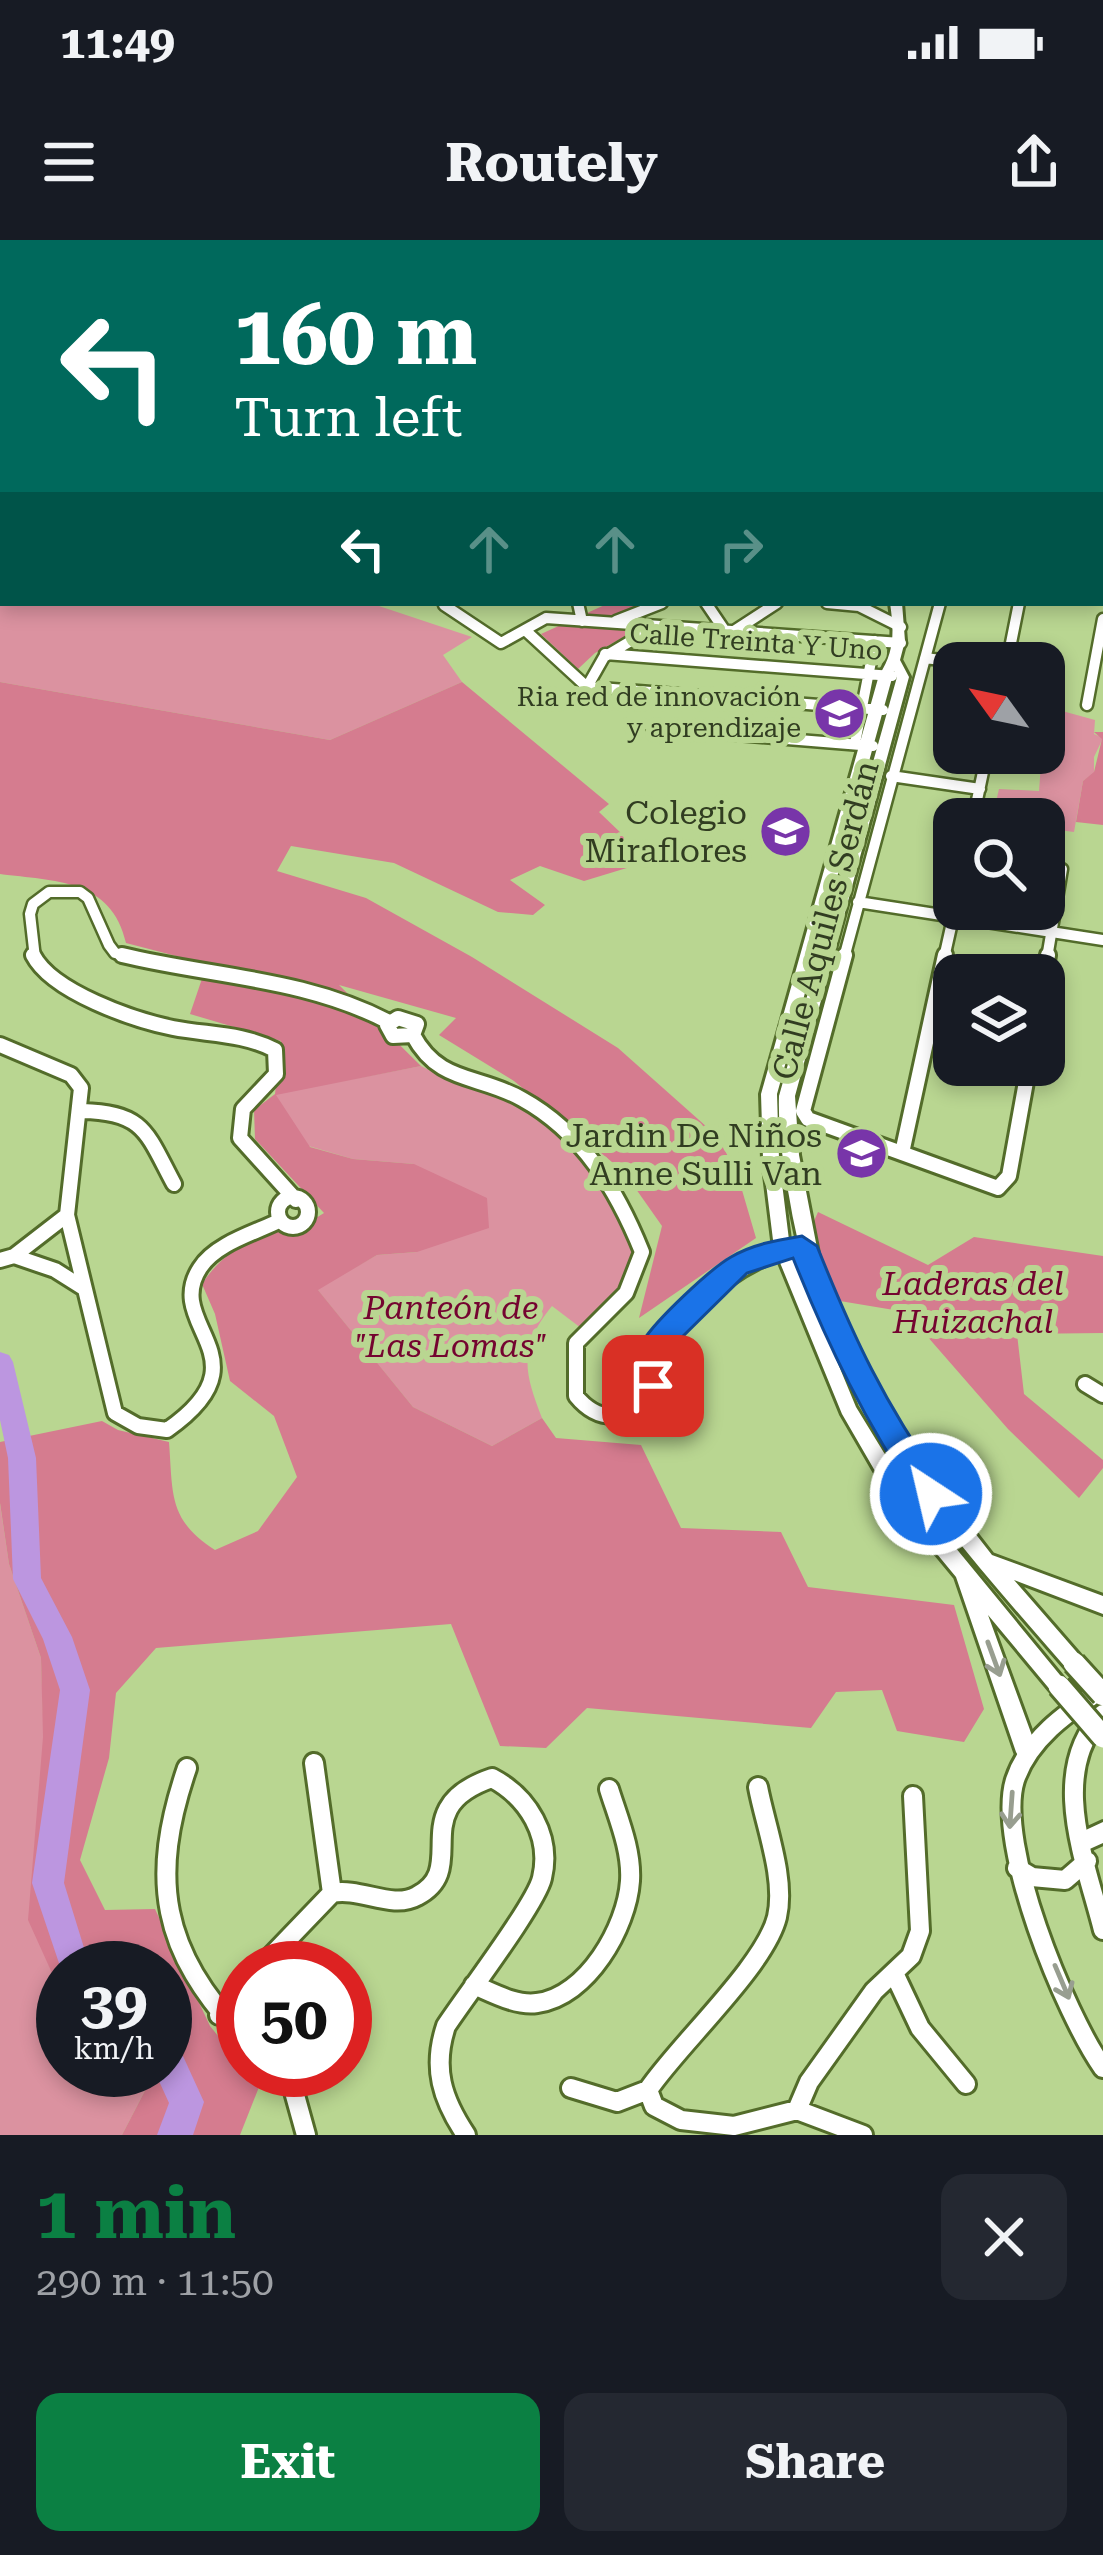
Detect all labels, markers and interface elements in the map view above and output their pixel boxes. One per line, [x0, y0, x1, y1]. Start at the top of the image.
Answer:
text: 11:49 [60, 16, 175, 69]
icon: menu [36, 129, 102, 195]
icon: share [1001, 129, 1067, 195]
text: Routely [445, 131, 658, 194]
text: 160 m [234, 286, 477, 384]
icon: left [36, 288, 192, 444]
text: Turn left [234, 386, 462, 449]
icon: left [330, 516, 396, 582]
icon: ahead [456, 516, 522, 582]
icon: ahead [582, 516, 648, 582]
icon: right [708, 516, 774, 582]
street label: Calle Treinta Y Uno [628, 617, 884, 667]
north arrow [933, 642, 1065, 774]
map controls [933, 642, 1065, 1086]
place label: Ria red de innovación y aprendizaje [517, 681, 801, 744]
school or university icon: Ria red de innovación y aprendizaje [812, 685, 868, 741]
street label: Calle Aquiles Serdán [764, 756, 887, 1084]
place label: Colegio Miraflores [585, 793, 747, 870]
button: search [933, 798, 1065, 930]
school or university icon: Colegio Miraflores [758, 803, 814, 859]
button: layers [933, 954, 1065, 1086]
place label: Jardin De Niños Anne Sulli Van [565, 1116, 822, 1193]
school or university icon: Jardin De Niños Anne Sulli Van [833, 1126, 889, 1182]
park label: Laderas del Huizachal [881, 1264, 1064, 1341]
park label: Panteón de "Las Lomas" [354, 1288, 548, 1365]
pin [602, 1335, 704, 1437]
icon: arrive [620, 1353, 686, 1419]
position arrow [868, 1431, 994, 1557]
one-way arrow [985, 1640, 1006, 1677]
one-way arrow [1000, 1790, 1023, 1829]
speed limit sign: 50 [216, 1941, 372, 2097]
one-way arrow [1053, 1964, 1075, 2000]
text: 39 [80, 1968, 148, 2039]
text: km/h [74, 2031, 154, 2066]
text: 1 min [36, 2171, 236, 2256]
button: close [941, 2174, 1067, 2300]
text: 290 m · 11:50 [36, 2259, 274, 2305]
button: Exit [36, 2393, 540, 2531]
button: Share [564, 2393, 1067, 2531]

